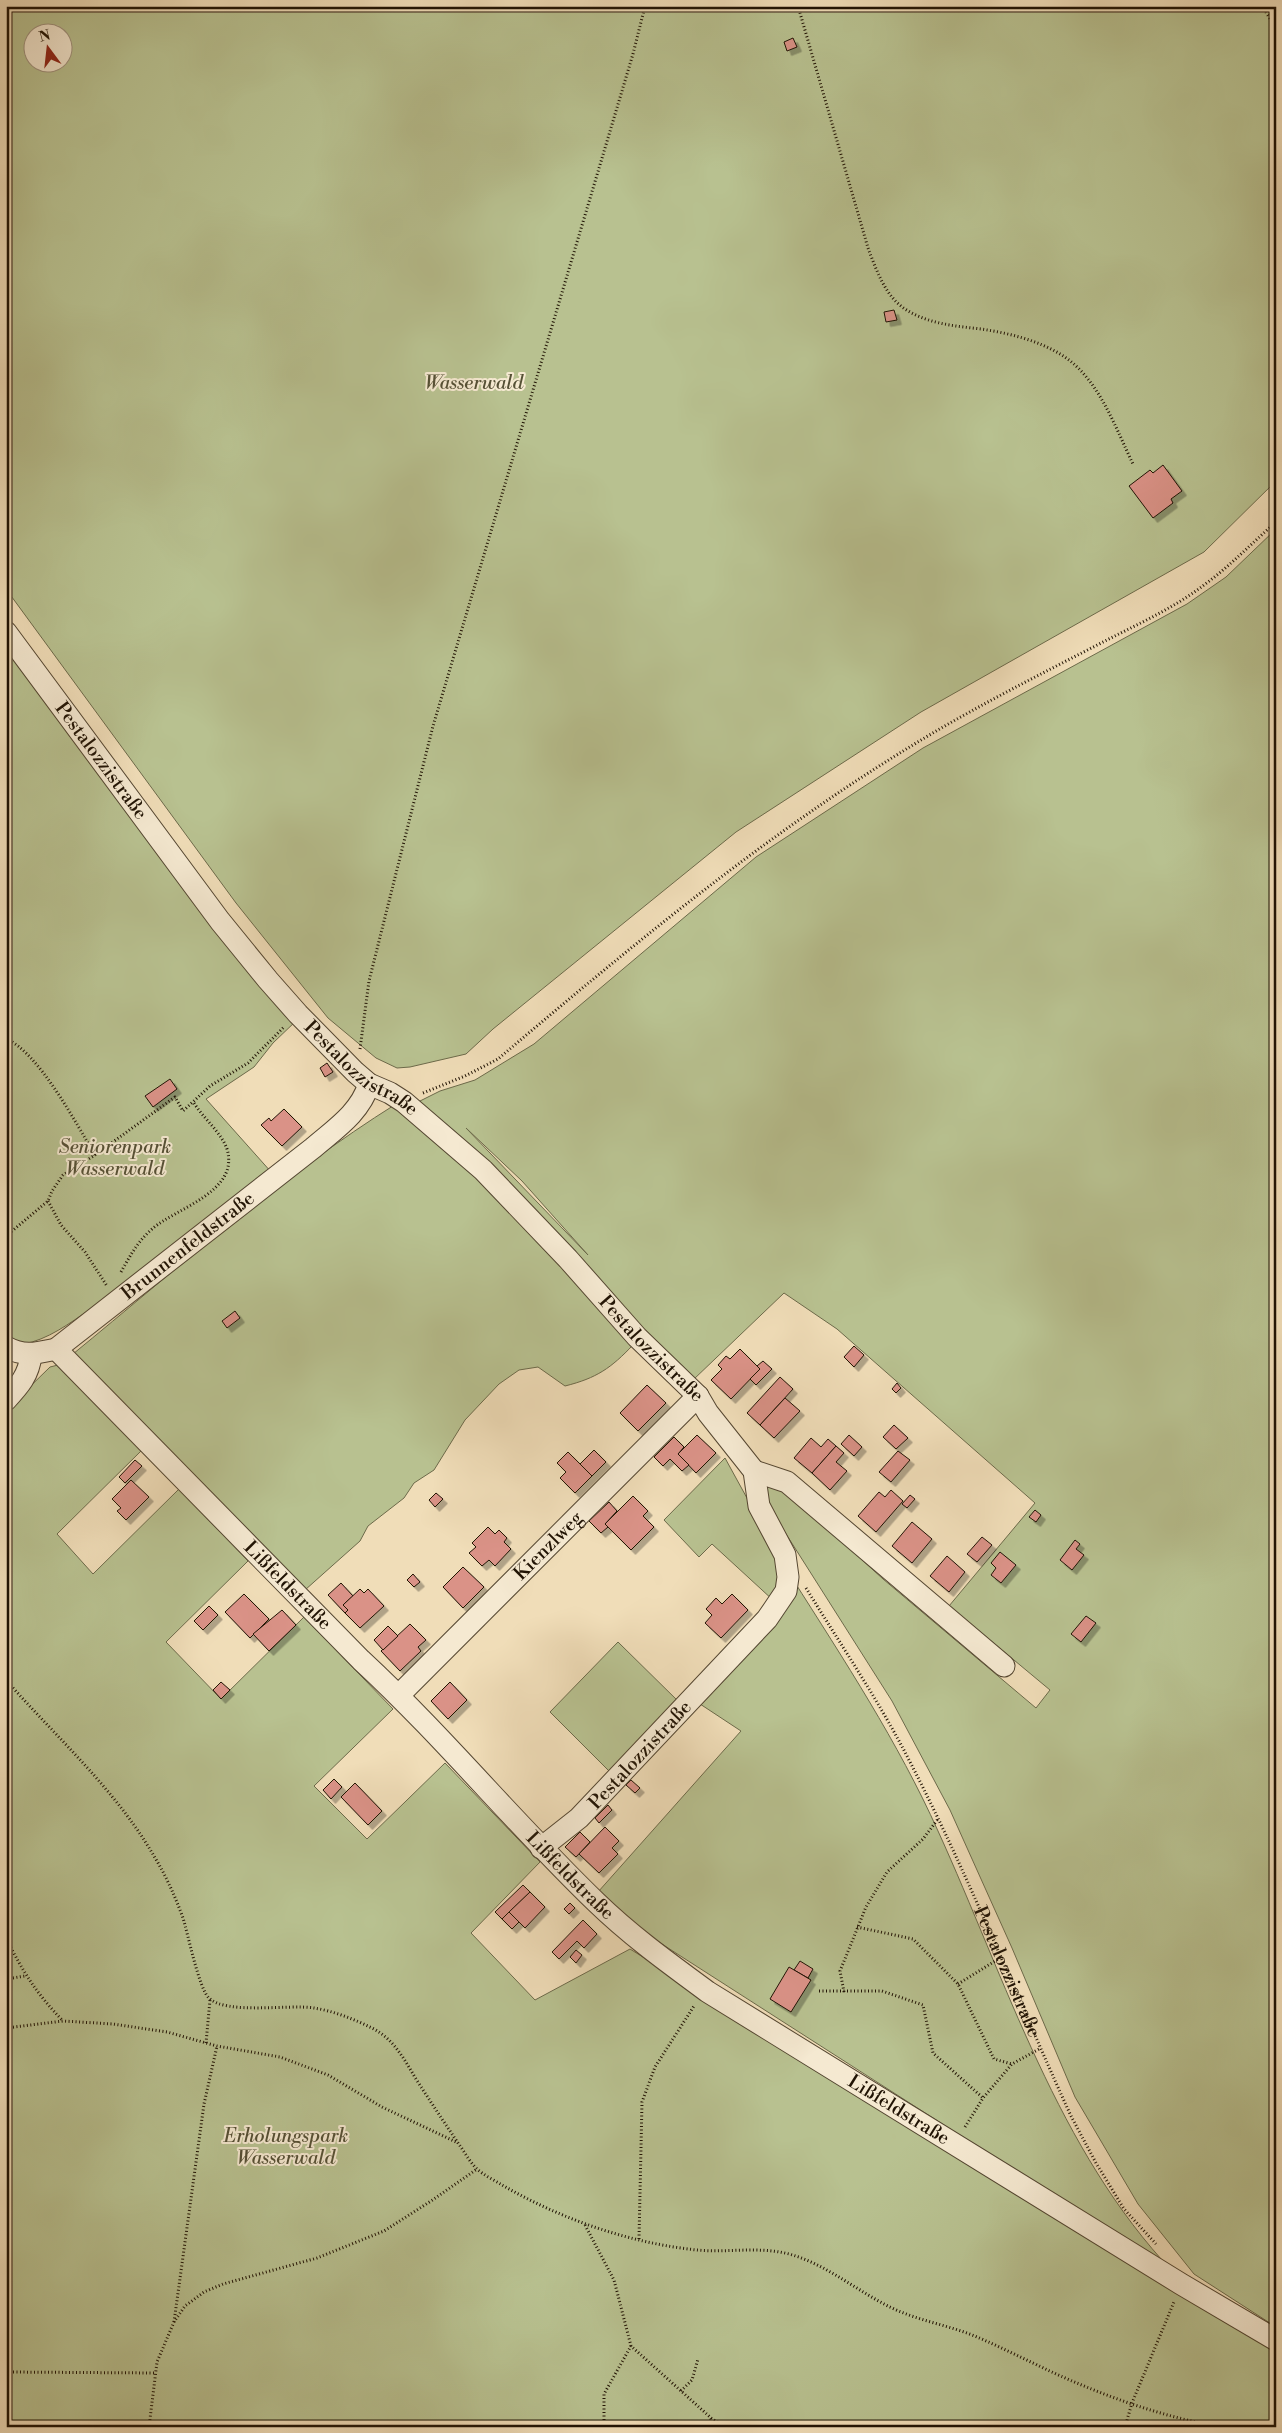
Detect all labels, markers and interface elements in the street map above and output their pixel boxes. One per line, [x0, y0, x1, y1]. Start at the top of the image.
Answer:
north arrow [22, 22, 72, 72]
text: N [37, 26, 53, 47]
park label: Wasserwald [425, 371, 525, 395]
street label: Pestalozzistraße [50, 697, 153, 824]
street label: Pestalozzistraße [299, 1015, 423, 1121]
park label: Seniorenpark Wasserwald [59, 1135, 171, 1181]
street label: Brunnenfeldstraße [116, 1186, 259, 1306]
street label: Pestalozzistraße [594, 1290, 709, 1407]
street label: Kienzlweg [509, 1506, 588, 1585]
street label: Lißfeldstraße [239, 1536, 337, 1635]
street label: Pestalozzistraße [583, 1695, 697, 1815]
street label: Lißfeldstraße [521, 1826, 619, 1925]
street label: Pestalozzistraße [968, 1902, 1046, 2041]
street label: Lißfeldstraße [843, 2069, 954, 2150]
park label: Erholungspark Wasserwald [223, 2124, 348, 2170]

